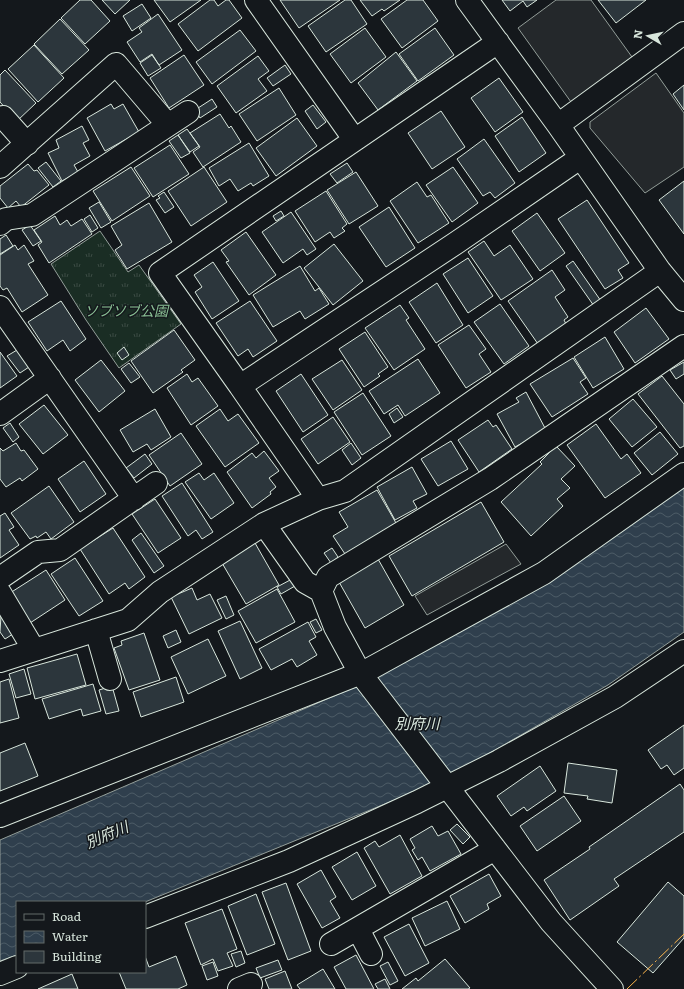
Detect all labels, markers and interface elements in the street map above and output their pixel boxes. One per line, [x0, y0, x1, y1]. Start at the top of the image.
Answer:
north arrow [628, 16, 668, 56]
text: N [629, 28, 646, 40]
park label: ソブソブ公園 [84, 300, 170, 320]
water label: 別府川 [394, 711, 441, 734]
water label: 別府川 [81, 813, 133, 853]
legend [16, 901, 146, 973]
text: Road [52, 907, 82, 925]
text: Water [52, 927, 88, 945]
text: Building [52, 947, 102, 965]

